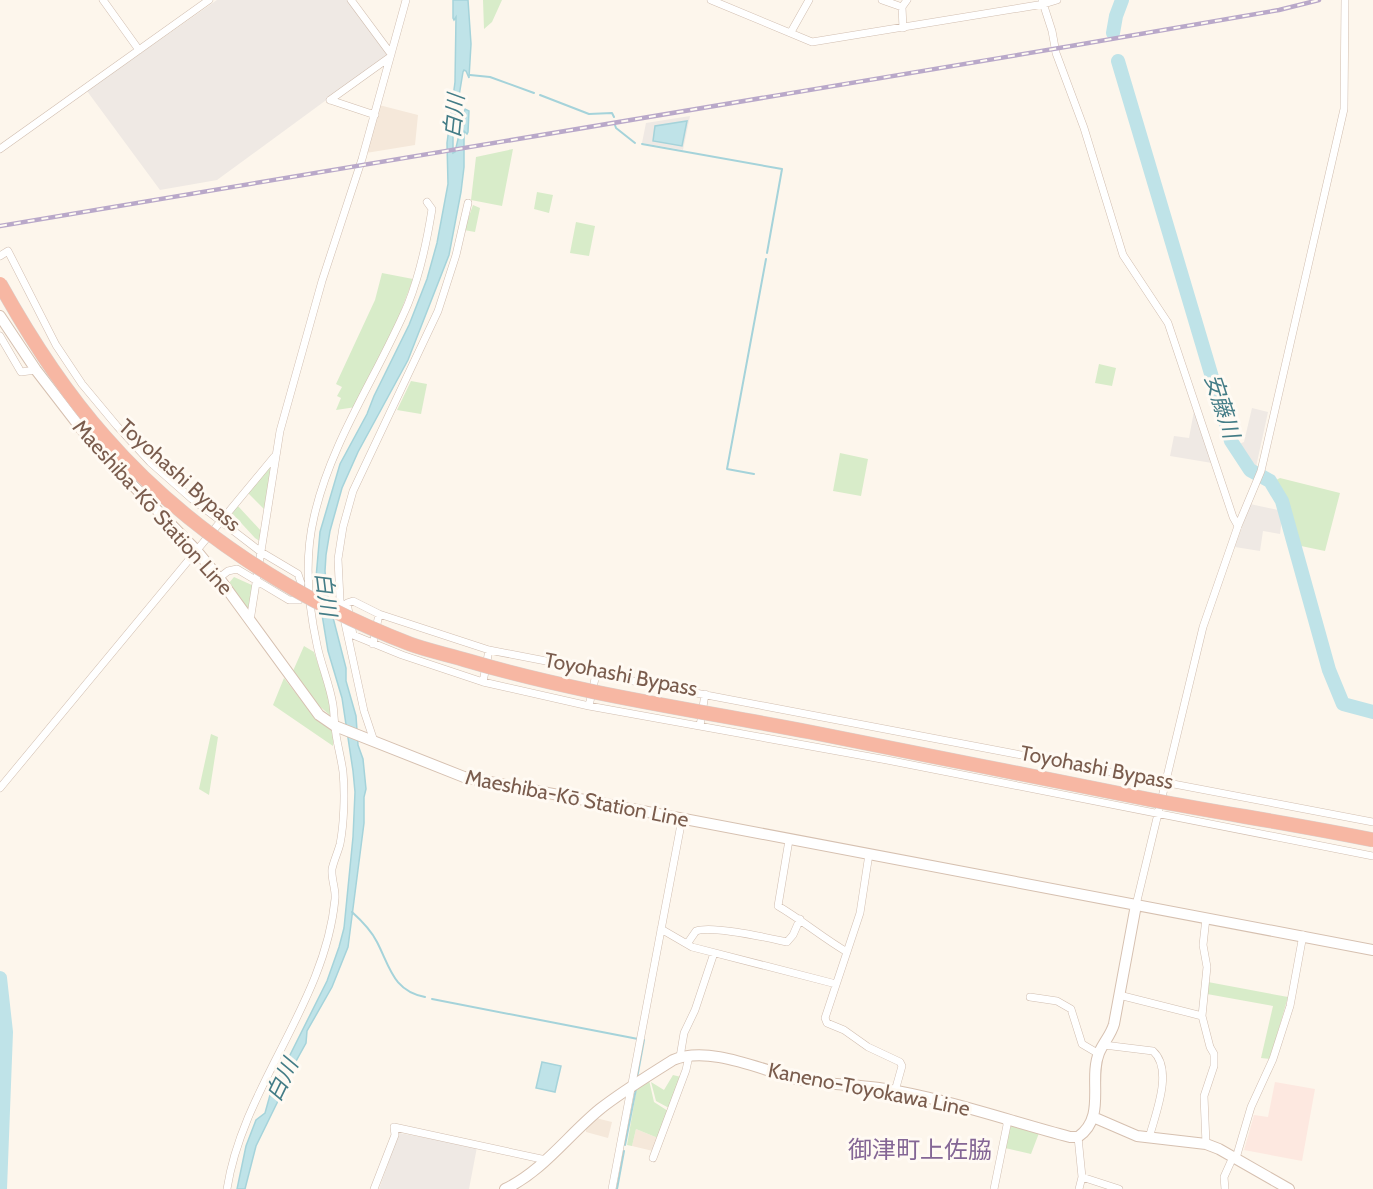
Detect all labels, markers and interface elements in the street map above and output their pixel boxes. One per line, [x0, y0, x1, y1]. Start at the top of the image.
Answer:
water label: 白川 [438, 91, 470, 139]
water label: 安藤川 [1199, 370, 1246, 443]
street label: Maeshiba-Kō Station Line [68, 414, 238, 600]
street label: Toyohashi Bypass [114, 414, 246, 536]
water label: 白川 [310, 571, 342, 619]
street label: Toyohashi Bypass [542, 647, 700, 701]
street label: Toyohashi Bypass [1018, 740, 1176, 794]
street label: Maeshiba-Kō Station Line [463, 764, 691, 832]
water label: 白川 [260, 1053, 305, 1106]
street label: Kaneno-Toyokawa Line [766, 1057, 972, 1121]
district label: 御津町上佐脇 [848, 1135, 992, 1164]

